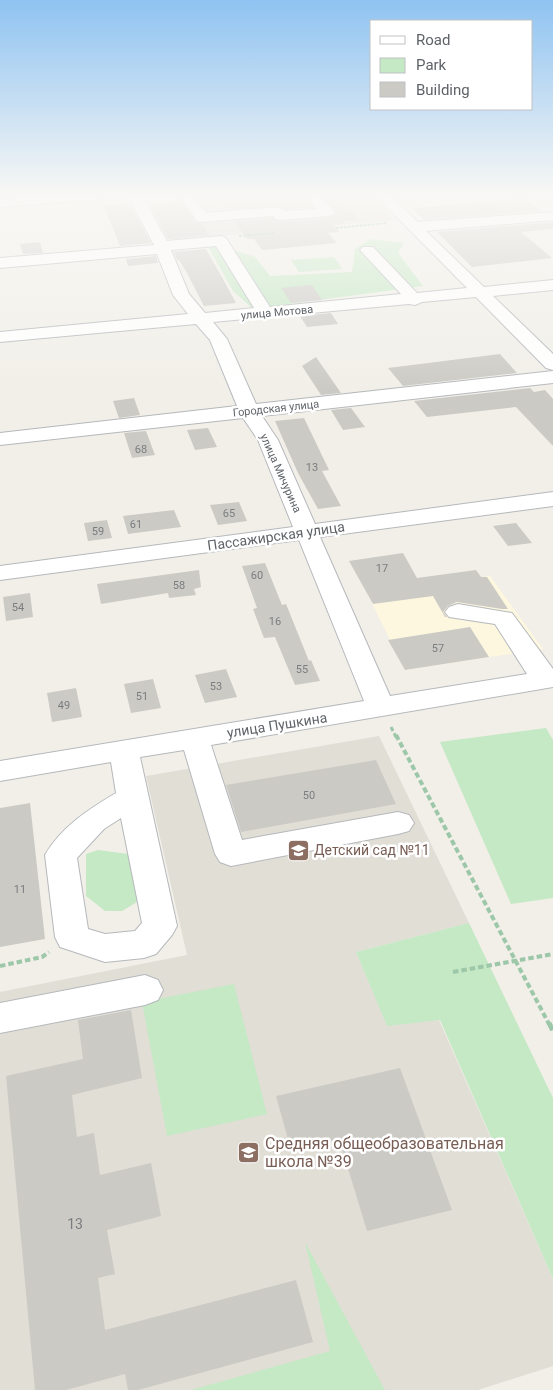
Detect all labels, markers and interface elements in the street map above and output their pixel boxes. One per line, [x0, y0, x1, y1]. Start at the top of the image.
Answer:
legend [370, 20, 533, 110]
text: Road [416, 31, 450, 49]
text: Park [416, 56, 447, 74]
text: Building [416, 81, 470, 99]
street label: улица Мотова [240, 303, 314, 322]
street label: Городская улица [232, 397, 320, 419]
street label: улица Мичурина [257, 432, 304, 515]
house number: 68 [135, 443, 147, 456]
house number: 13 [306, 461, 318, 474]
house number: 65 [223, 507, 235, 520]
house number: 61 [130, 518, 142, 531]
street label: Пассажирская улица [206, 518, 346, 554]
house number: 59 [92, 525, 104, 538]
house number: 17 [376, 562, 388, 575]
house number: 60 [251, 569, 263, 582]
house number: 58 [173, 579, 185, 592]
house number: 54 [12, 601, 24, 614]
house number: 16 [269, 615, 281, 628]
house number: 57 [432, 642, 444, 655]
house number: 55 [296, 663, 308, 676]
house number: 53 [210, 680, 222, 693]
house number: 51 [136, 690, 148, 703]
house number: 49 [58, 699, 70, 712]
street label: улица Пушкина [226, 709, 328, 741]
house number: 50 [303, 789, 315, 802]
school or university icon: Детский сад №11 [286, 838, 310, 862]
place label: Детский сад №11 [314, 842, 430, 858]
house number: 11 [14, 883, 26, 896]
place label: Средняя общеобразовательная школа №39 [265, 1134, 504, 1171]
school or university icon: Средняя общеобразовательная школа №39 [237, 1140, 261, 1164]
house number: 13 [67, 1216, 83, 1232]

